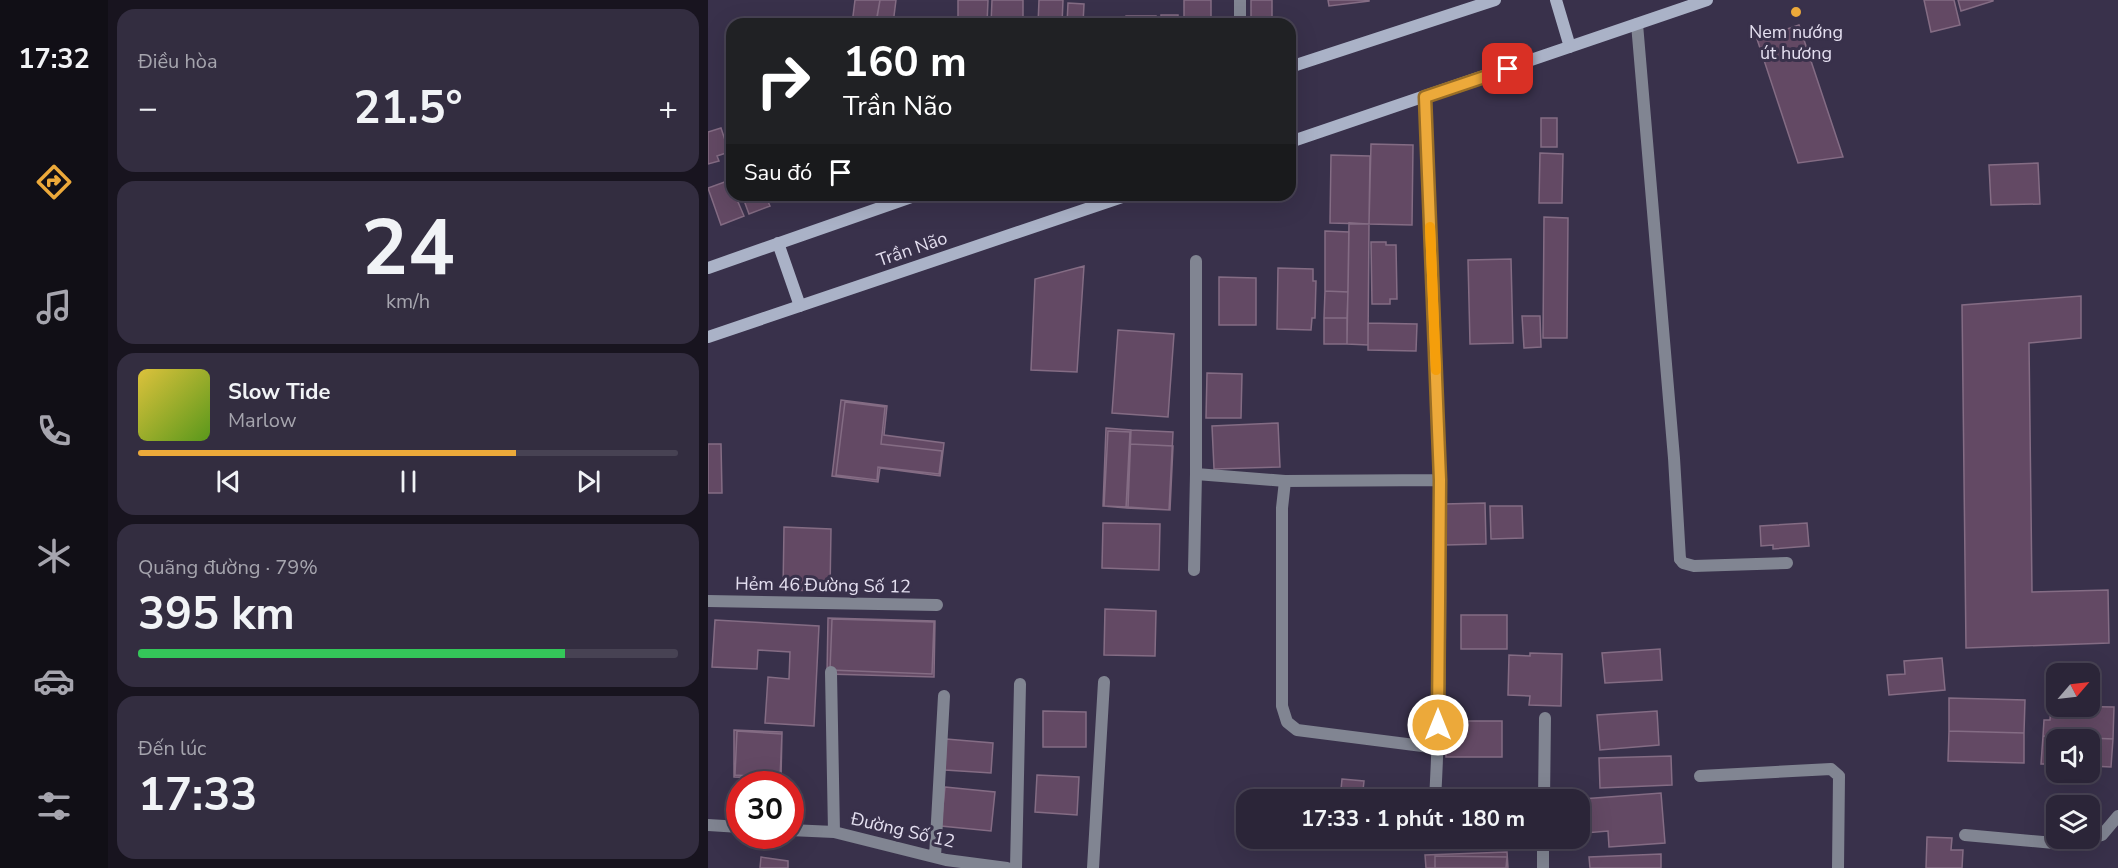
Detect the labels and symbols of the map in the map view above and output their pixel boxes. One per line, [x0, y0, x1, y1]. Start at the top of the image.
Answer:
marker: Nem nướng út hương [1789, 5, 1803, 19]
place label: Nem nướng út hương [1749, 20, 1843, 65]
pin [1482, 43, 1533, 94]
street label: Trần Não [874, 226, 950, 272]
street label: Hẻm 46 Đường Số 12 [735, 571, 911, 599]
north arrow [2046, 663, 2100, 717]
position arrow [1406, 693, 1470, 757]
speed limit sign: 30 [726, 771, 804, 849]
street label: Đường Số 12 [848, 806, 957, 854]

